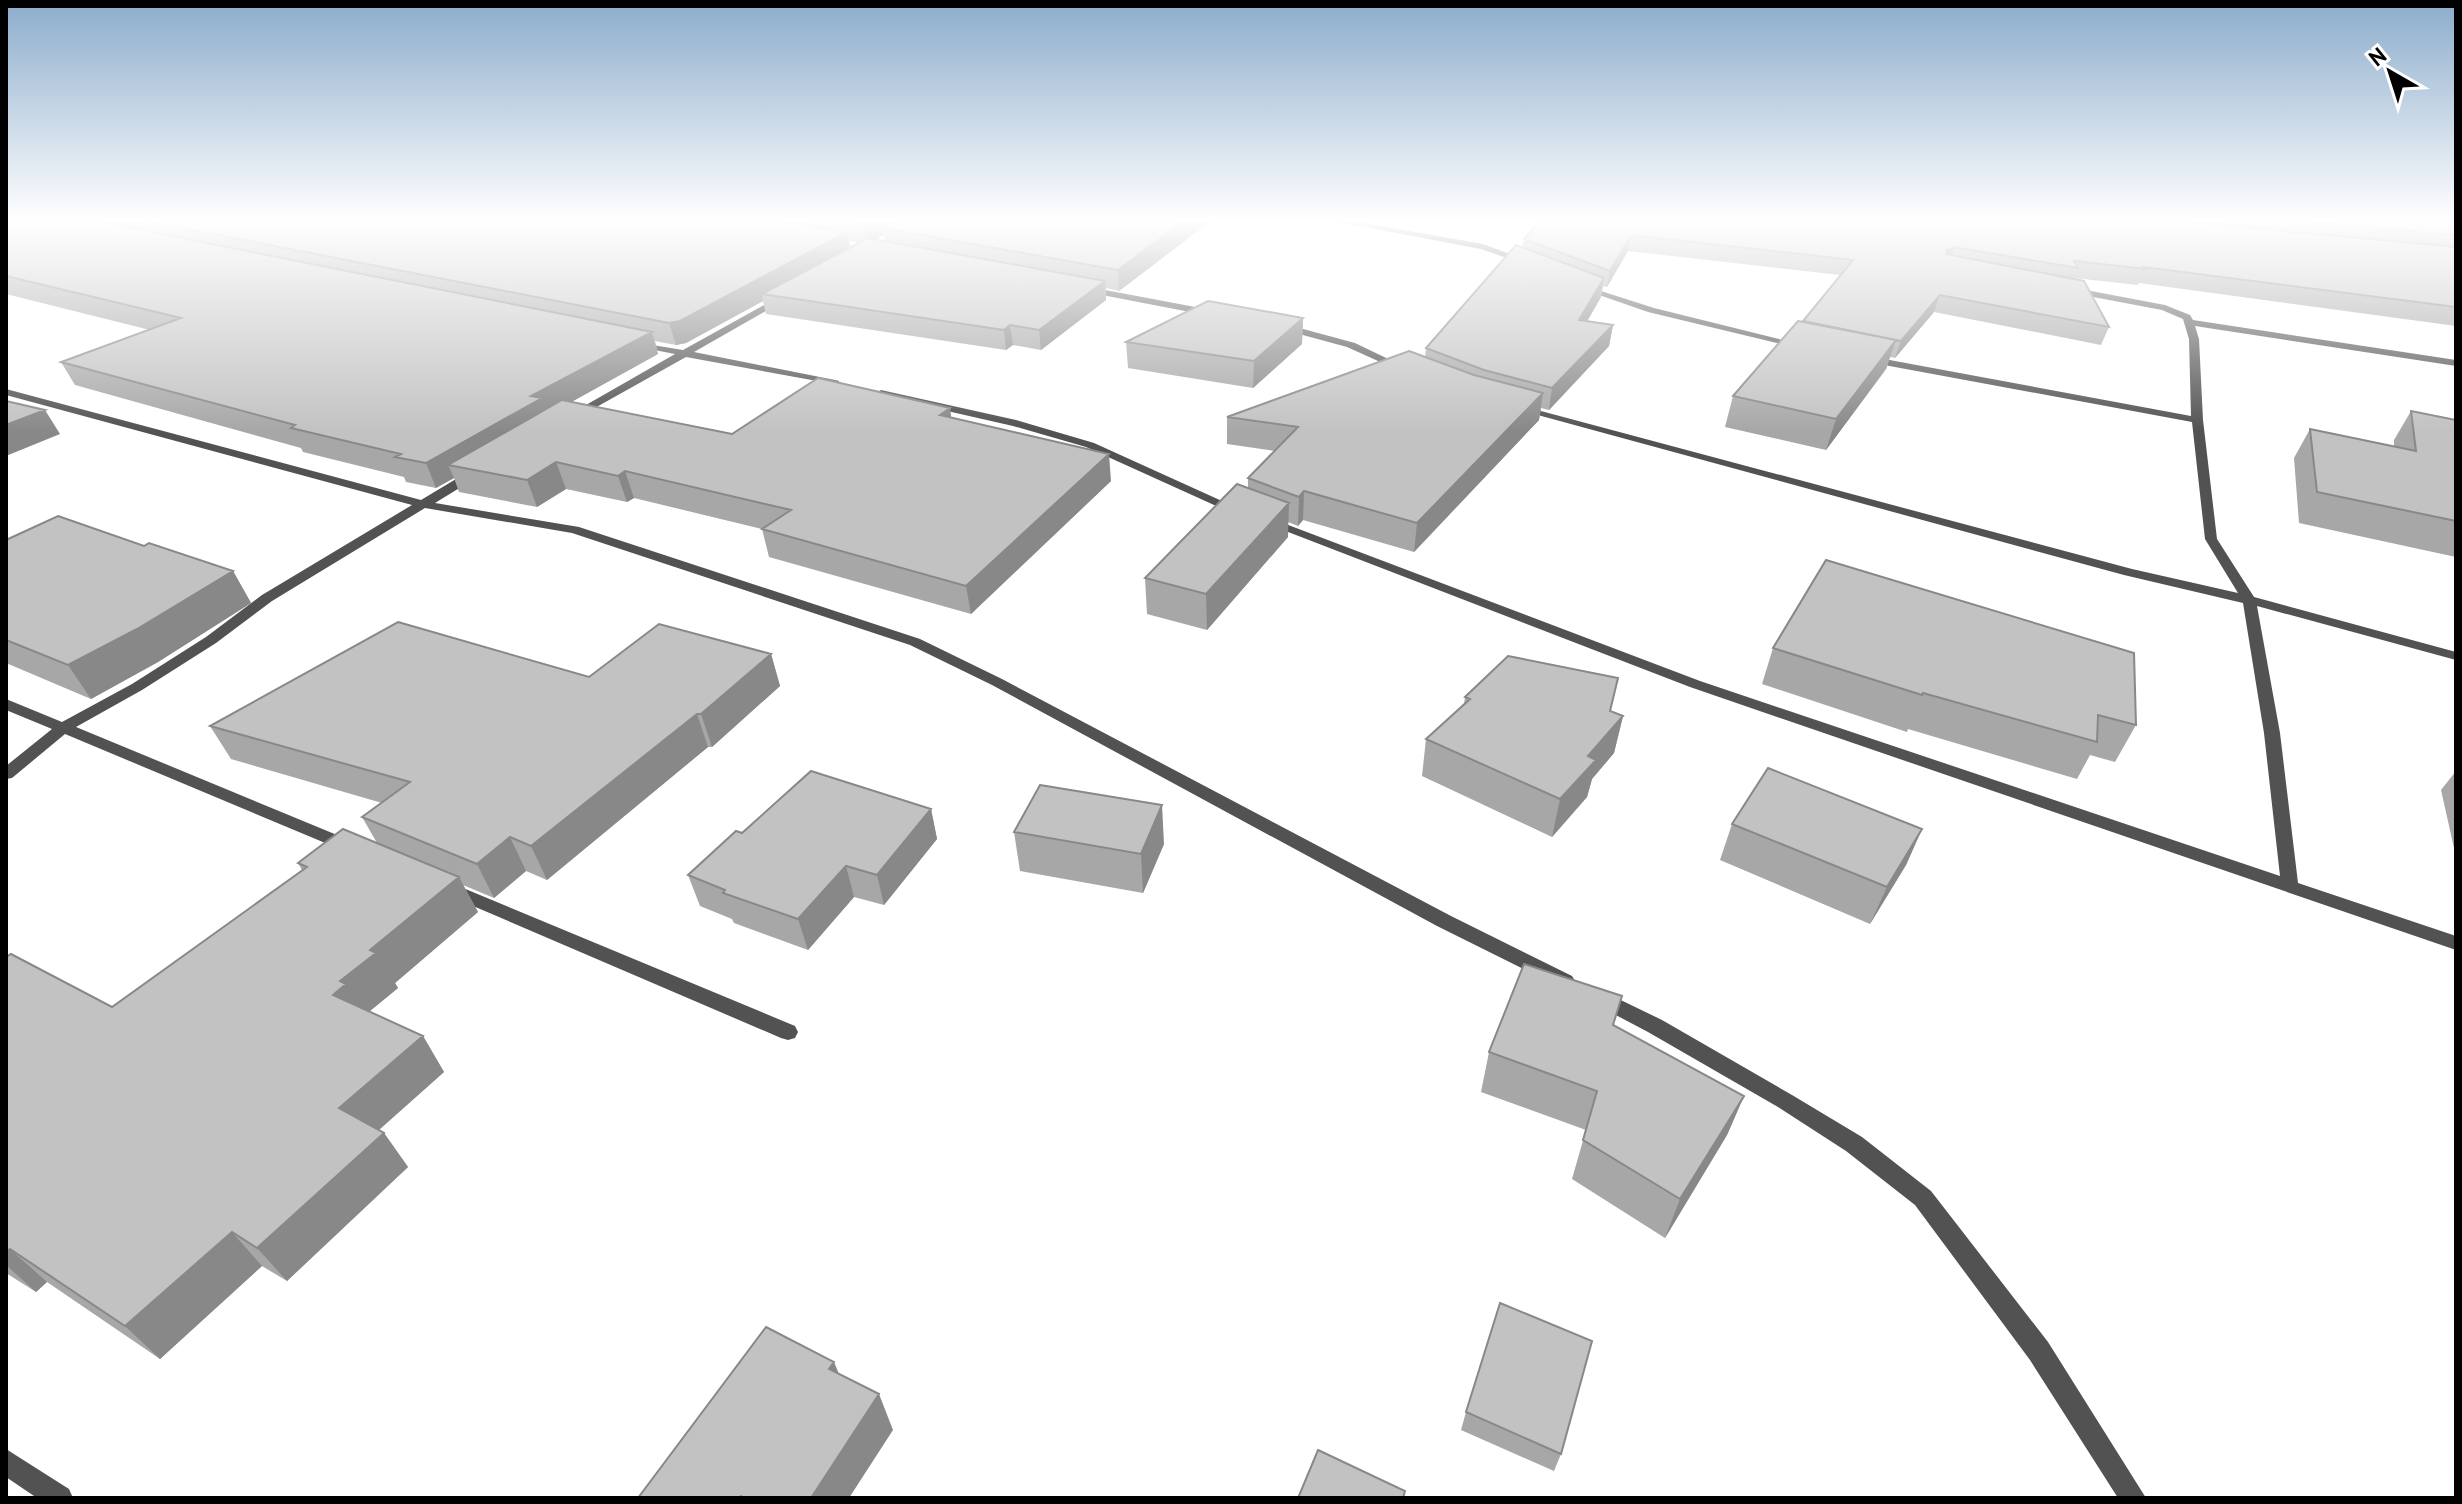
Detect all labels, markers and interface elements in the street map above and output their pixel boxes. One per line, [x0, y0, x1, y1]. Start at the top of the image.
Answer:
north arrow [2350, 32, 2430, 112]
text: N [2363, 41, 2392, 72]

